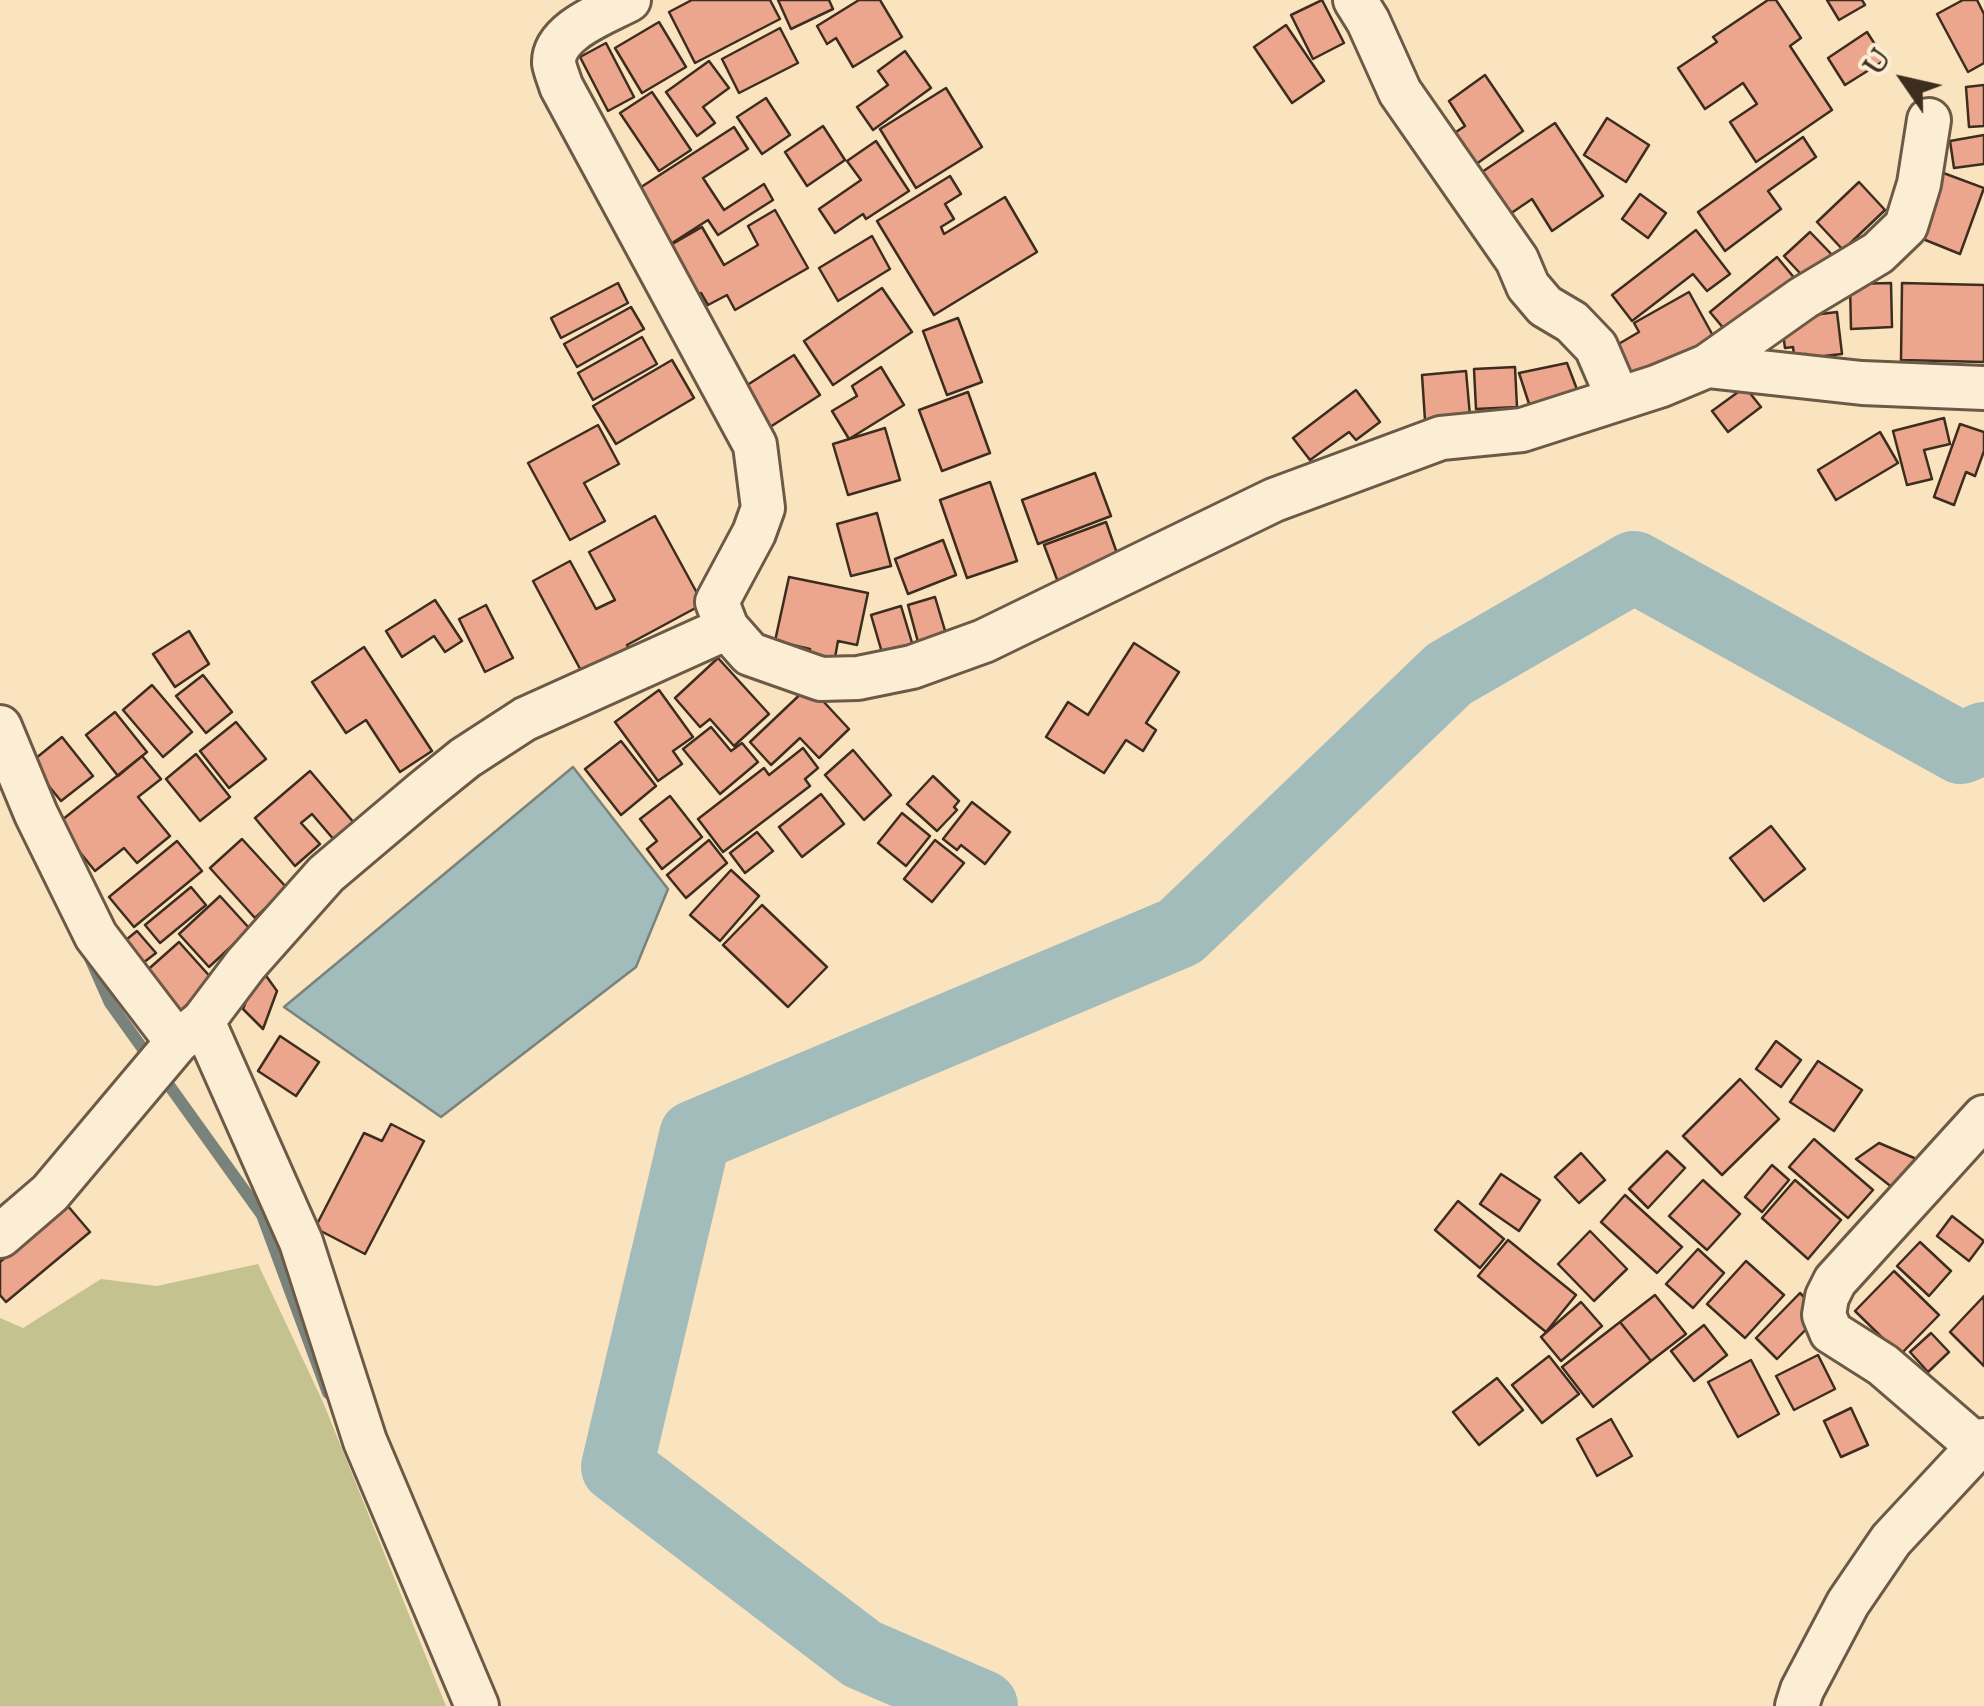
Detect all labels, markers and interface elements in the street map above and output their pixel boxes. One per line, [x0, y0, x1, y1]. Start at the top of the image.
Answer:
north arrow [1854, 30, 1954, 130]
text: U [1856, 43, 1902, 84]

